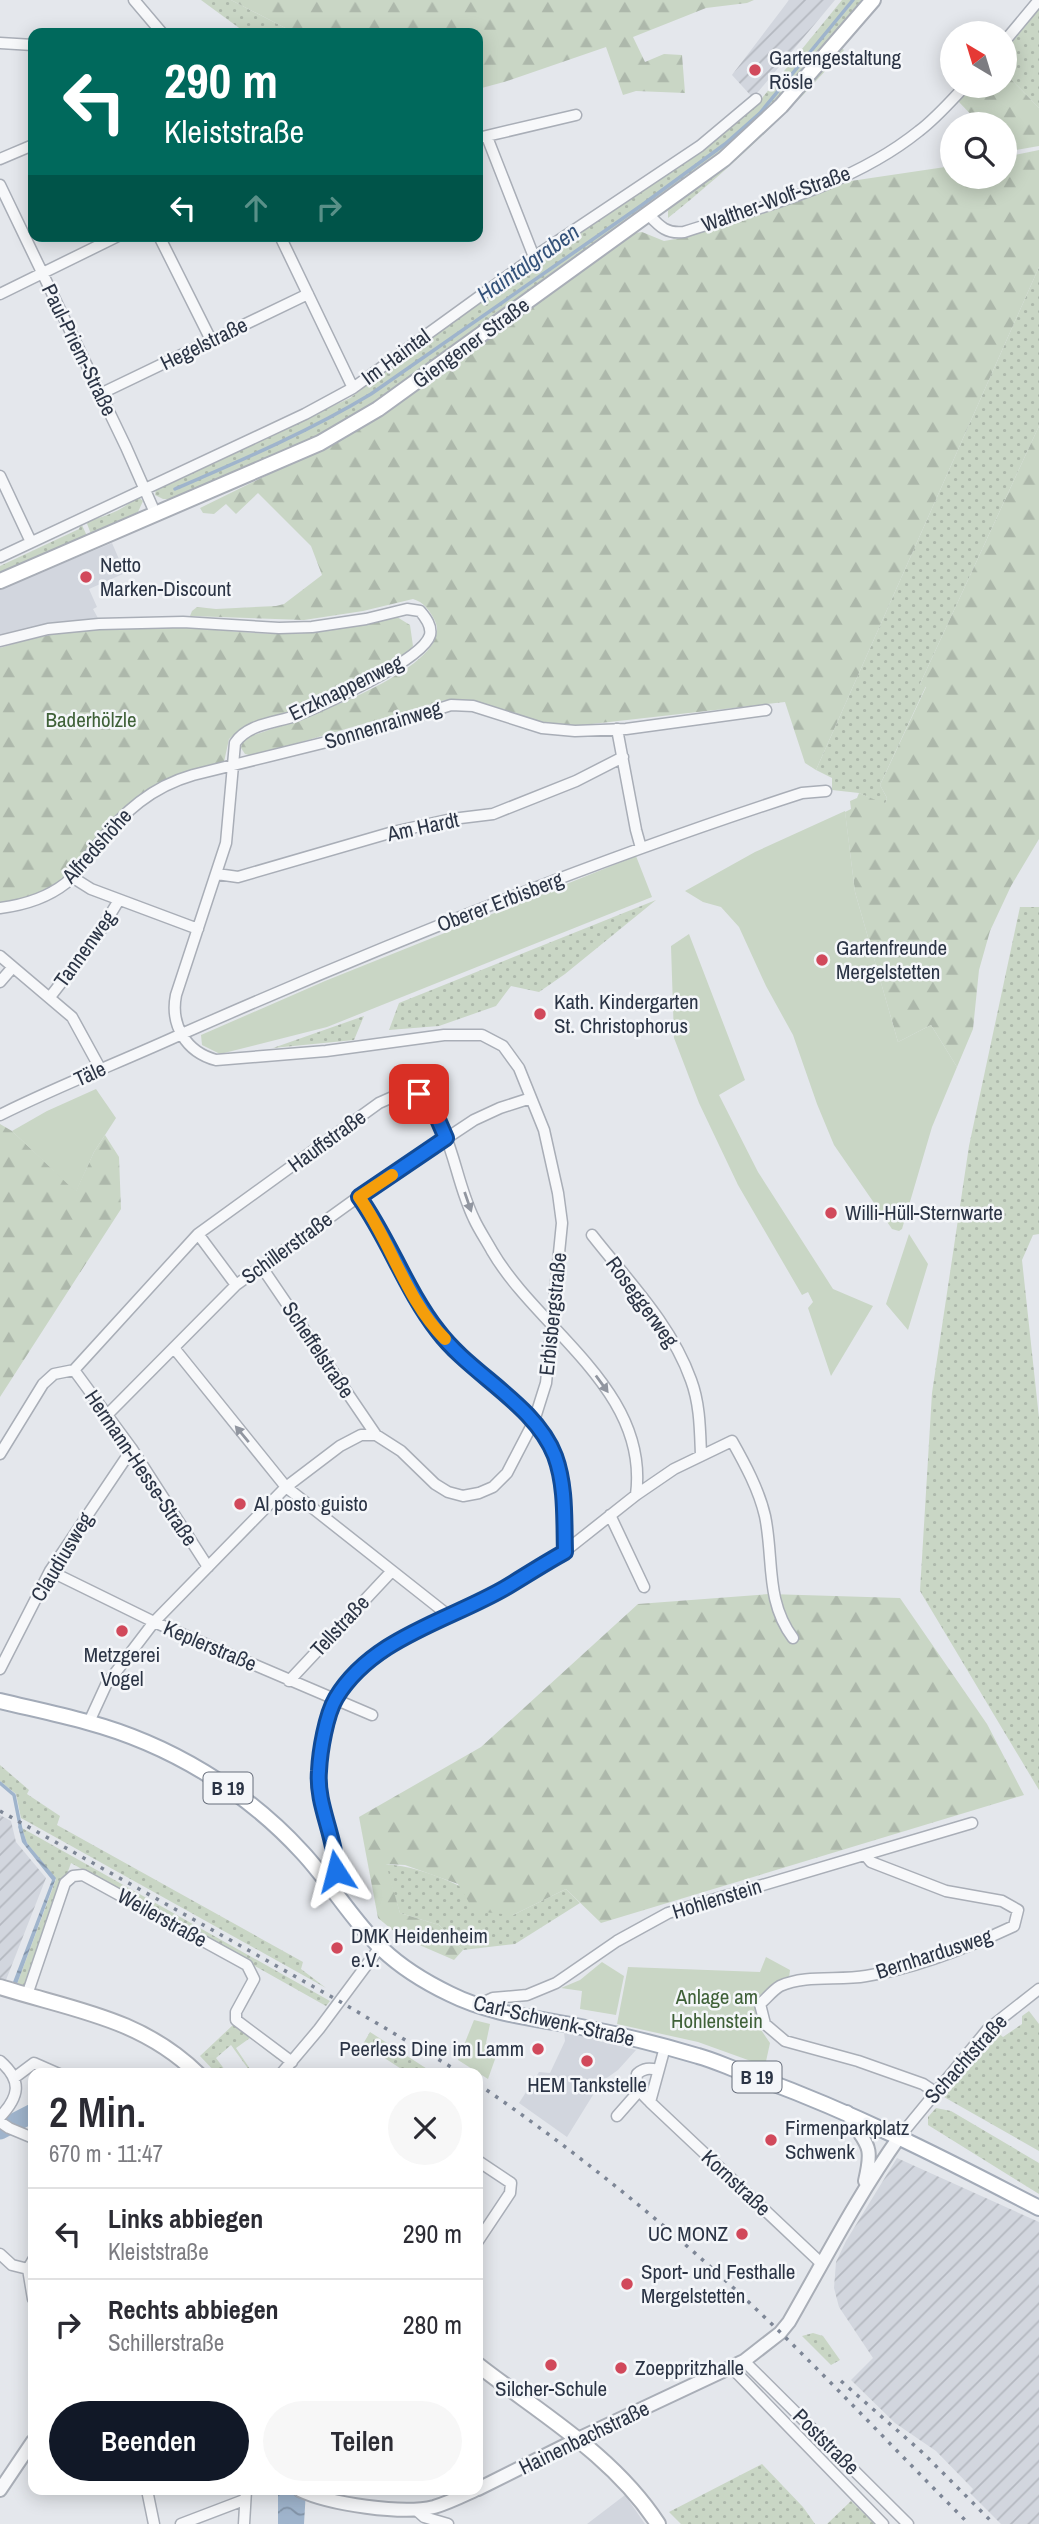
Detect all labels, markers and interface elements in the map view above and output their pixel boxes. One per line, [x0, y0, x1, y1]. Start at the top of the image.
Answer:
north arrow [940, 21, 1017, 98]
map controls [940, 21, 1017, 189]
place label: Gartengestaltung Rösle [769, 43, 902, 96]
text: 290 m [164, 47, 278, 113]
icon: left [49, 56, 140, 147]
marker: Gartengestaltung Rösle [747, 62, 763, 78]
text: Kleiststraße [164, 110, 304, 153]
button: search [940, 112, 1017, 189]
street label: Walther-Wolf-Straße [698, 158, 854, 239]
icon: left [164, 189, 202, 227]
icon: ahead [237, 189, 275, 227]
icon: right [310, 189, 348, 227]
water label: Haintalgraben [470, 216, 585, 309]
street label: Paul-Priem-Straße [35, 279, 124, 421]
street label: Giengener Straße [406, 290, 535, 395]
street label: Hegelstraße [155, 310, 252, 377]
street label: Im Haintal [355, 322, 436, 391]
place label: Netto Marken-Discount [100, 550, 231, 603]
marker: Netto Marken-Discount [78, 569, 94, 585]
street label: Erzknappenweg [284, 647, 408, 728]
street label: Sonnenrainweg [321, 693, 445, 756]
park label: Baderhölzle [46, 705, 136, 734]
street label: Alfredshöhe [54, 802, 138, 890]
street label: Am Hardt [383, 805, 462, 848]
street label: Oberer Erbisberg [433, 864, 568, 939]
street label: Tannenweg [47, 904, 123, 993]
place label: Gartenfreunde Mergelstetten [836, 933, 947, 986]
marker: Gartenfreunde Mergelstetten [814, 952, 830, 968]
place label: Kath. Kindergarten St. Christophorus [554, 987, 699, 1040]
marker: Kath. Kindergarten St. Christophorus [532, 1006, 548, 1022]
street label: Täle [69, 1054, 110, 1093]
pin [389, 1064, 449, 1124]
icon: arrive [400, 1075, 438, 1113]
street label: Hauffstraße [282, 1103, 372, 1179]
one-way arrow [463, 1192, 474, 1213]
place label: Willi-Hüll-Sternwarte [845, 1198, 1003, 1227]
street label: Schillerstraße [235, 1205, 338, 1291]
marker: Willi-Hüll-Sternwarte [823, 1205, 839, 1221]
street label: Roseggerweg [599, 1250, 686, 1354]
street label: Erbisbergstraße [532, 1251, 573, 1377]
street label: Scheffelstraße [275, 1296, 361, 1404]
one-way arrow [595, 1375, 609, 1393]
street label: Hermann-Hesse-Straße [78, 1384, 205, 1552]
one-way arrow [235, 1426, 250, 1444]
place label: Al posto guisto [253, 1489, 368, 1518]
marker: Al posto guisto [232, 1496, 248, 1512]
street label: Claudiusweg [24, 1506, 100, 1607]
street label: Tellstraße [304, 1588, 376, 1663]
street label: Keplerstraße [159, 1613, 261, 1678]
marker: Metzgerei Vogel [114, 1623, 130, 1639]
place label: Metzgerei Vogel [84, 1640, 160, 1693]
road number: B 19 [204, 1772, 252, 1803]
position arrow [299, 1834, 373, 1908]
street label: Hohlenstein [669, 1871, 765, 1926]
street label: Weilerstraße [112, 1881, 212, 1954]
place label: DMK Heidenheim e.V. [351, 1921, 488, 1974]
street label: Bernhardusweg [872, 1921, 996, 1986]
marker: DMK Heidenheim e.V. [329, 1940, 345, 1956]
park label: Anlage am Hohlenstein [671, 1982, 763, 2035]
street label: Carl-Schwenk-Straße [471, 1988, 638, 2053]
street label: Schachtstraße [918, 2008, 1014, 2110]
place label: Peerless Dine im Lamm [339, 2034, 524, 2063]
marker: Peerless Dine im Lamm [530, 2041, 546, 2057]
marker: HEM Tankstelle [579, 2053, 595, 2069]
road number: B 19 [732, 2062, 782, 2092]
place label: HEM Tankstelle [527, 2070, 647, 2099]
text: 2 Min. [49, 2084, 146, 2140]
button: close [388, 2091, 462, 2165]
place label: Firmenparkplatz Schwenk [785, 2113, 910, 2166]
marker: Firmenparkplatz Schwenk [763, 2132, 779, 2148]
text: 670 m · 11:47 [49, 2138, 163, 2169]
street label: Kornstraße [695, 2143, 777, 2222]
text: Links abbiegen [108, 2201, 263, 2236]
icon: left [49, 2215, 87, 2253]
text: 290 m [403, 2216, 462, 2251]
place label: UC MONZ [648, 2219, 728, 2248]
marker: UC MONZ [734, 2226, 750, 2242]
text: Kleiststraße [108, 2236, 209, 2267]
place label: Sport- und Festhalle Mergelstetten [641, 2257, 795, 2310]
marker: Sport- und Festhalle Mergelstetten [619, 2276, 635, 2292]
text: Rechts abbiegen [108, 2292, 279, 2327]
icon: right [49, 2306, 87, 2344]
text: 280 m [403, 2307, 462, 2342]
text: Schillerstraße [108, 2327, 224, 2358]
place label: Zoeppritzhalle [635, 2353, 744, 2382]
marker: Silcher-Schule [543, 2357, 559, 2373]
marker: Zoeppritzhalle [613, 2360, 629, 2376]
place label: Silcher-Schule [495, 2374, 607, 2403]
street label: Hainenbachstraße [514, 2393, 654, 2482]
button: Beenden [49, 2401, 249, 2481]
button: Teilen [263, 2401, 462, 2481]
street label: Poststraße [787, 2402, 866, 2481]

